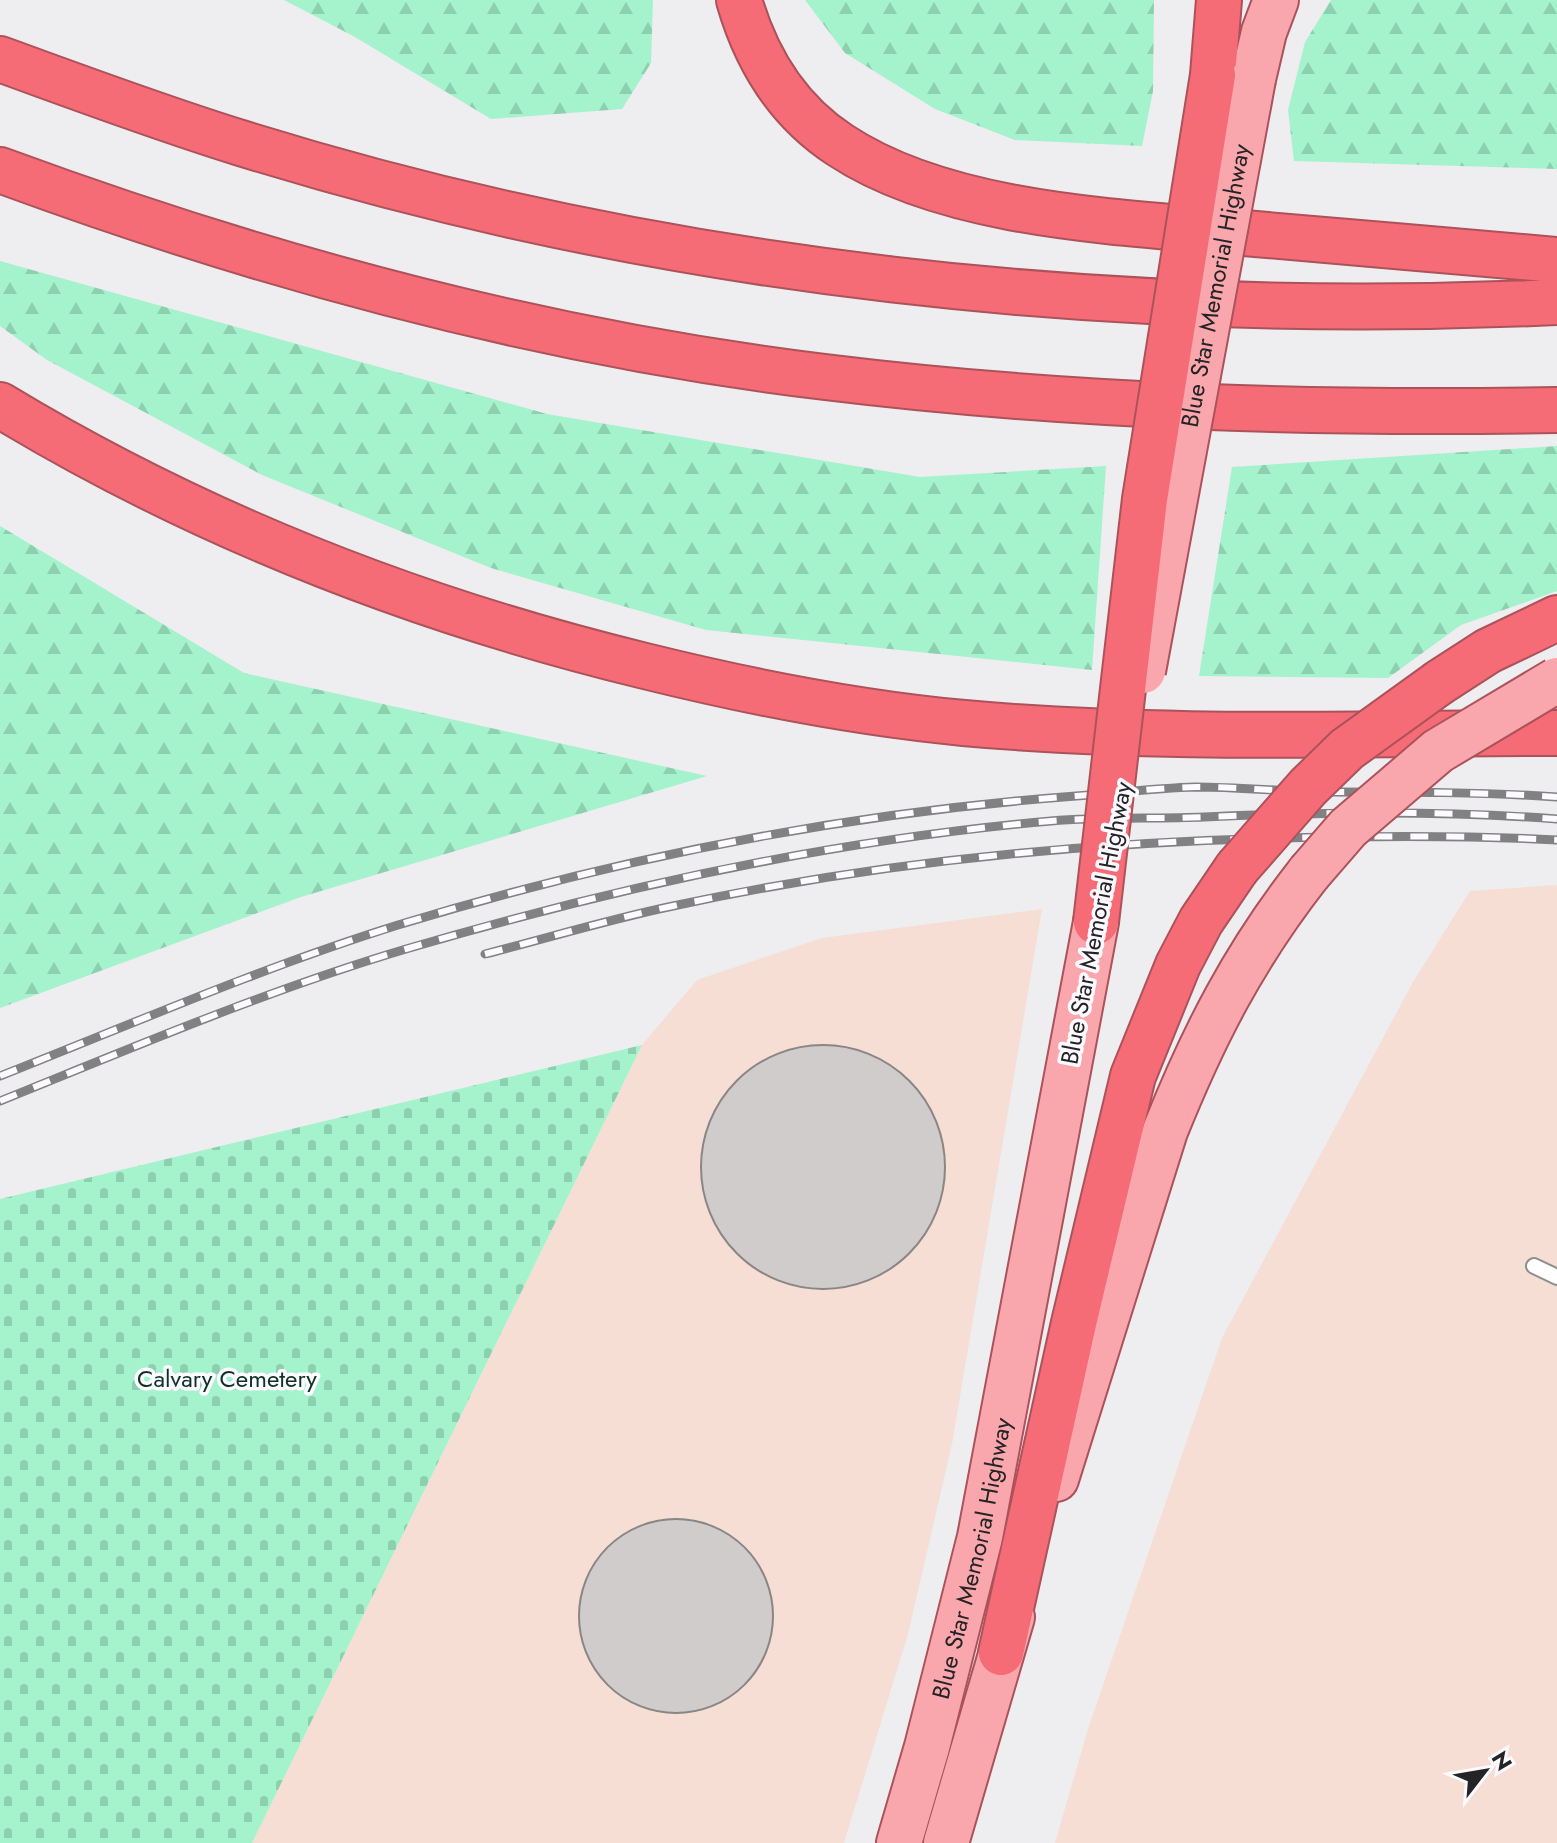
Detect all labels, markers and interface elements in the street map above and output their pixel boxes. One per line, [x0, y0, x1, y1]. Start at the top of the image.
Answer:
street label: Blue Star Memorial Highway [1171, 141, 1258, 430]
street label: Blue Star Memorial Highway [1051, 778, 1141, 1067]
park label: Calvary Cemetery [137, 1361, 317, 1396]
street label: Blue Star Memorial Highway [922, 1414, 1020, 1703]
north arrow [1445, 1731, 1525, 1811]
text: N [1484, 1745, 1520, 1776]

